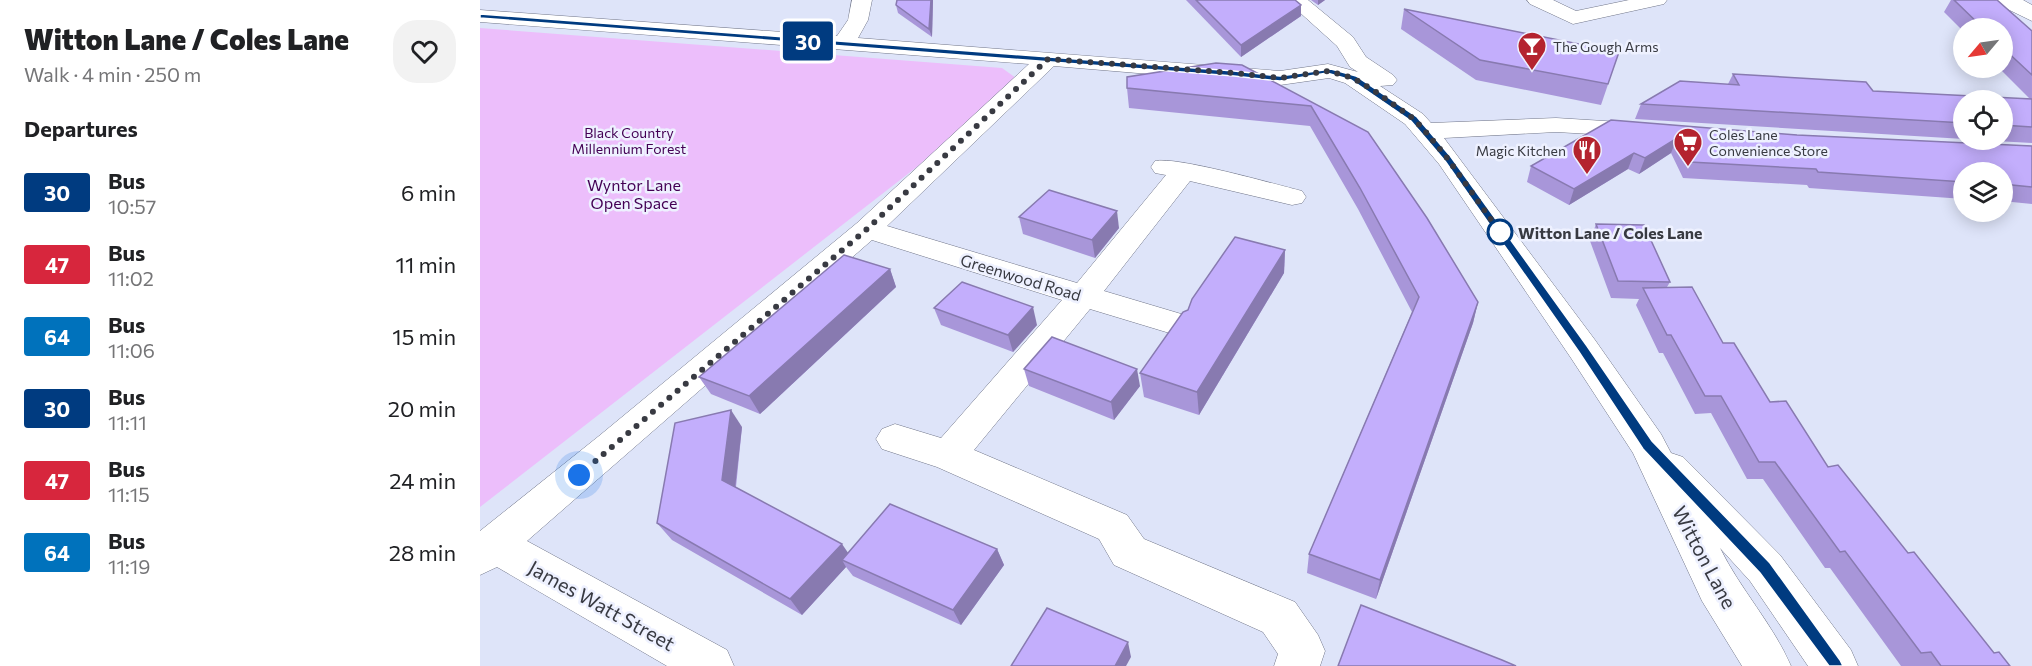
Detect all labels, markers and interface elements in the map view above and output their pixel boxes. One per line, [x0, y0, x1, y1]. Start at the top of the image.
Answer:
north arrow [1953, 18, 2013, 78]
map controls [1953, 18, 2013, 222]
button: heart [393, 20, 456, 83]
text: Witton Lane / Coles Lane [24, 22, 349, 56]
line badge: 30 [781, 22, 835, 60]
text: 30 [795, 29, 821, 54]
bar icon: The Gough Arms [1516, 30, 1548, 72]
place label: The Gough Arms [1553, 38, 1659, 55]
text: Walk · 4 min · 250 m [24, 62, 201, 86]
button: locate [1953, 90, 2013, 150]
text: Departures [24, 115, 138, 142]
park label: Black Country Millennium Forest [572, 124, 687, 157]
supermarket icon: Coles Lane Convenience Store [1672, 126, 1704, 168]
place label: Coles Lane Convenience Store [1709, 126, 1828, 159]
restaurant icon: Magic Kitchen [1571, 134, 1603, 176]
place label: Magic Kitchen [1476, 142, 1566, 159]
button: layers [1953, 162, 2013, 222]
text: Bus [108, 167, 145, 194]
park label: Wyntor Lane Open Space [587, 175, 681, 212]
text: 6 min [401, 179, 456, 206]
text: 30 [44, 180, 70, 205]
text: 10:57 [108, 194, 156, 218]
marker: Witton Lane / Coles Lane [1487, 219, 1513, 245]
place label: Witton Lane / Coles Lane [1518, 223, 1703, 242]
text: Bus [108, 239, 145, 266]
street label: Greenwood Road [958, 250, 1084, 304]
text: 11 min [396, 251, 456, 278]
text: 47 [45, 252, 69, 277]
text: 11:02 [108, 266, 154, 290]
text: Bus [108, 311, 145, 338]
text: 15 min [392, 323, 456, 350]
text: 64 [44, 324, 70, 349]
text: 11:06 [108, 338, 155, 362]
text: Bus [108, 383, 145, 410]
text: 20 min [388, 395, 456, 422]
text: 30 [44, 396, 70, 421]
text: 11:11 [108, 410, 147, 434]
text: Bus [108, 455, 145, 482]
your location [564, 460, 594, 490]
text: 24 min [389, 467, 456, 494]
text: 47 [45, 468, 69, 493]
text: 11:15 [108, 482, 150, 506]
street label: Witton Lane [1668, 501, 1742, 613]
text: Bus [108, 527, 145, 554]
text: 28 min [389, 539, 456, 566]
text: 64 [44, 540, 70, 565]
text: 11:19 [108, 554, 151, 578]
street label: James Watt Street [525, 555, 679, 655]

